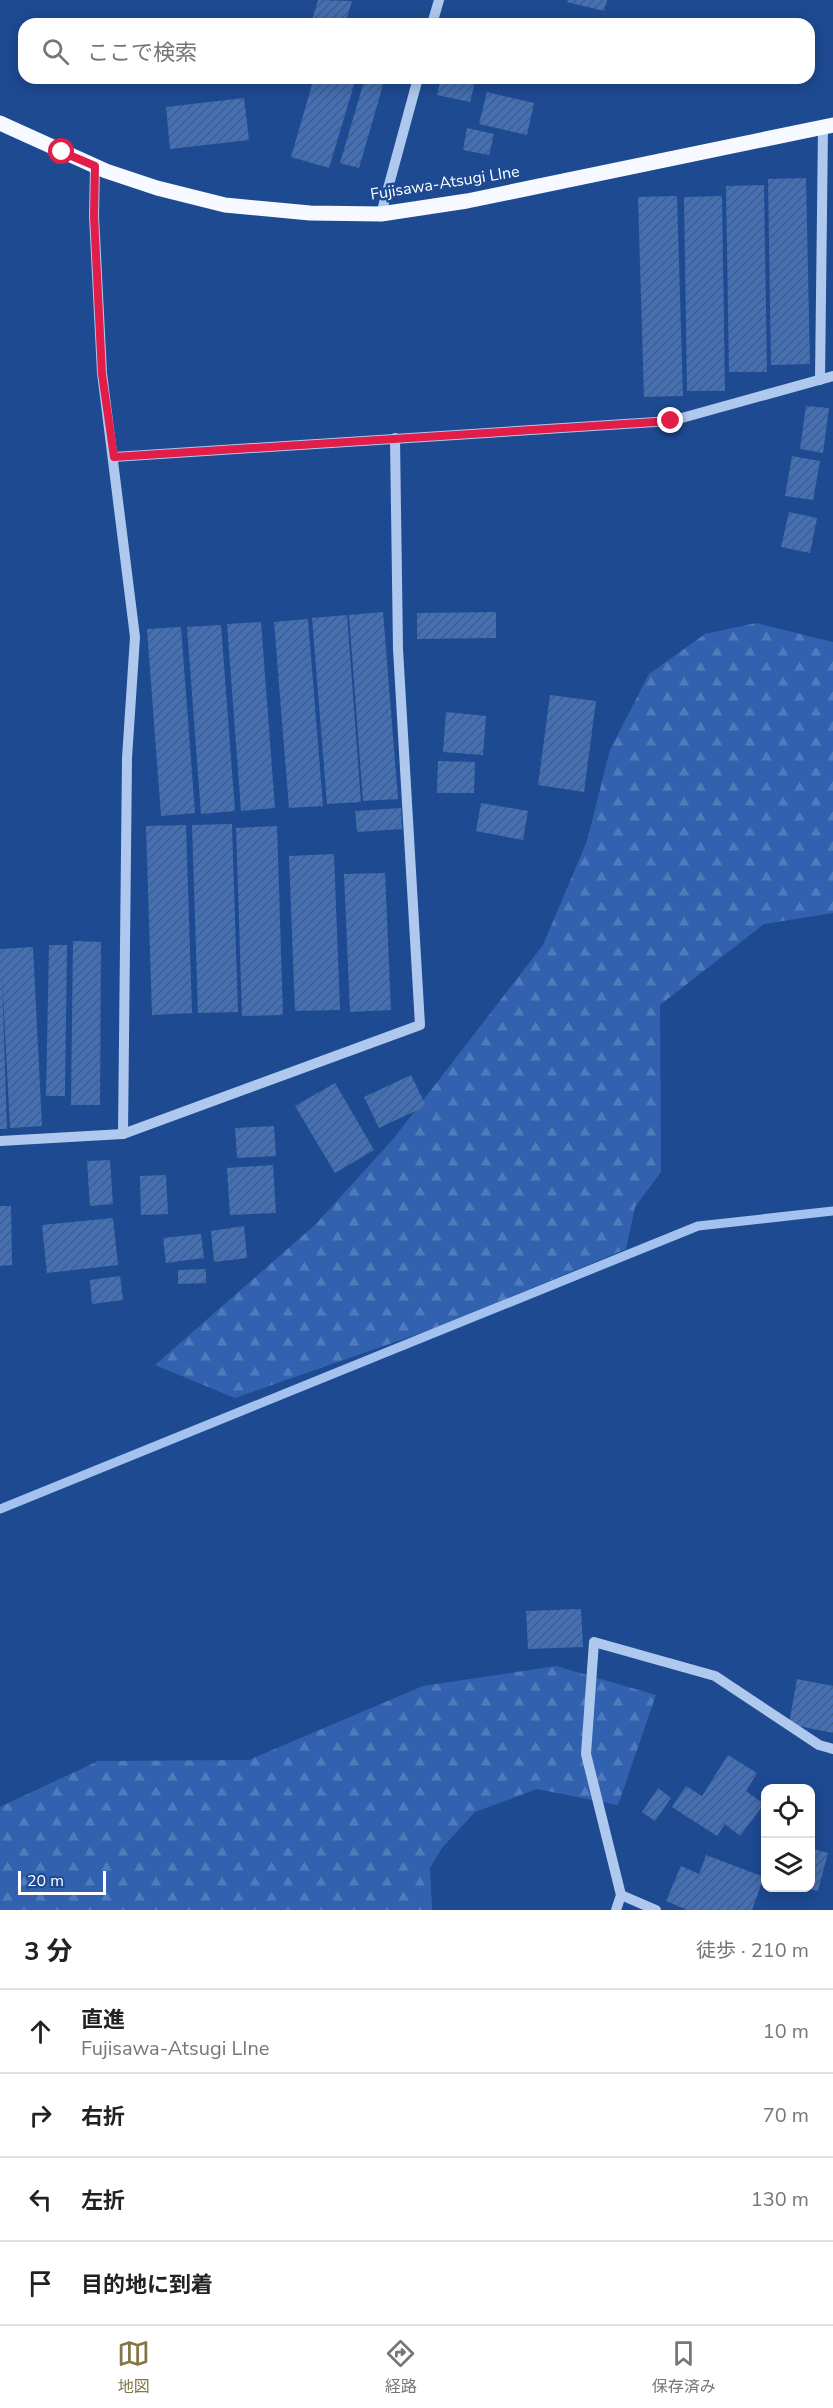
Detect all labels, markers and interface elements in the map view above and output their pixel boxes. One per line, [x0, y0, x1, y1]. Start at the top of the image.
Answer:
search box [18, 18, 815, 84]
icon: search [39, 35, 72, 68]
text: ここで検索 [87, 38, 197, 68]
route start [48, 138, 74, 164]
street label: Fujisawa-Atsugi LIne [369, 160, 521, 206]
route end [657, 407, 683, 433]
map controls [761, 1784, 815, 1892]
button: locate [761, 1784, 815, 1838]
button: layers [761, 1838, 815, 1892]
scale bar [18, 1868, 106, 1896]
text: 20 m [27, 1870, 64, 1892]
text: 3 分 [24, 1934, 73, 1969]
text: 徒歩 · 210 m [696, 1937, 809, 1964]
text: 直進 [81, 2005, 125, 2035]
icon: ahead [24, 2015, 57, 2048]
text: 10 m [763, 2018, 809, 2045]
text: Fujisawa-Atsugi LIne [81, 2035, 269, 2062]
icon: right [24, 2099, 57, 2132]
text: 右折 [81, 2102, 125, 2132]
text: 70 m [763, 2102, 809, 2129]
icon: left [24, 2183, 57, 2216]
text: 左折 [81, 2186, 125, 2216]
text: 130 m [751, 2186, 809, 2213]
icon: arrive [24, 2267, 57, 2300]
text: 目的地に到着 [81, 2270, 213, 2300]
tab: 地図 [117, 2337, 150, 2398]
tab: 経路 [384, 2337, 417, 2398]
tab: 保存済み [652, 2337, 716, 2398]

